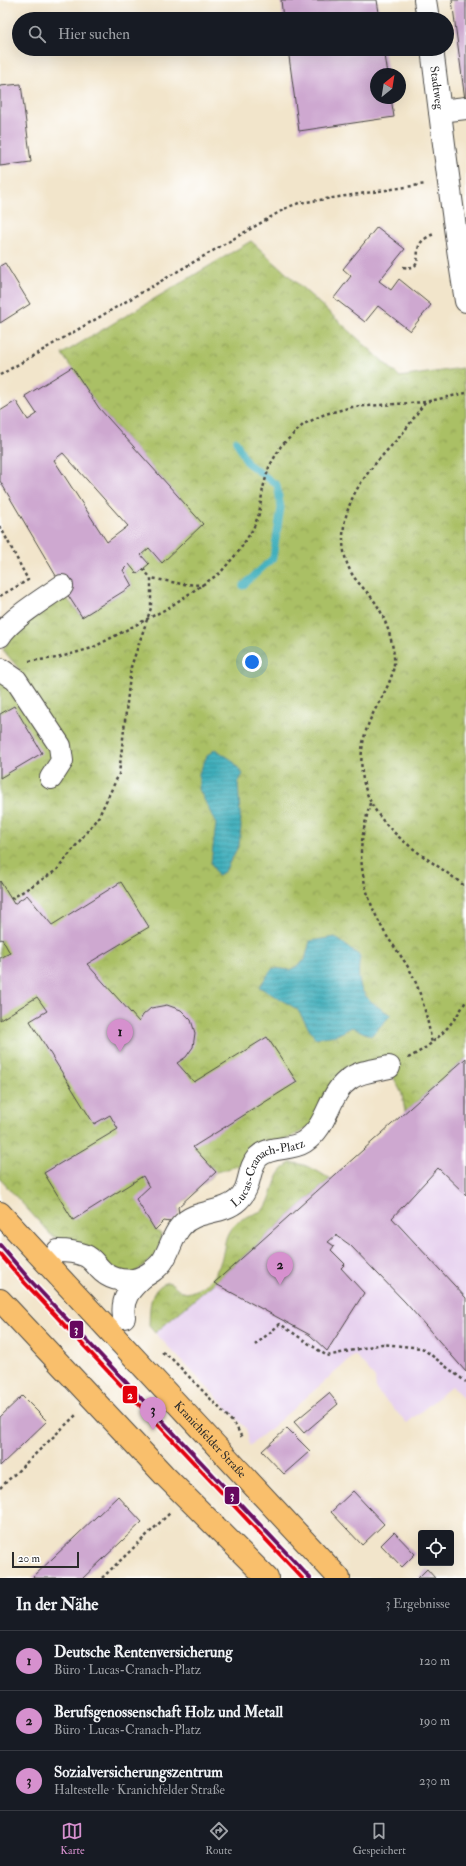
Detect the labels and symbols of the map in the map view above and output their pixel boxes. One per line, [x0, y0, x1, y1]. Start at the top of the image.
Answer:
street label: Stadtweg [426, 65, 447, 111]
north arrow [370, 68, 406, 104]
your location [242, 652, 262, 672]
pin: 1 [107, 1019, 133, 1052]
street label: Lucas-Cranach-Platz [228, 1136, 308, 1211]
pin: 2 [267, 1252, 293, 1285]
line badge: 3 [69, 1320, 84, 1339]
text: 3 [74, 1323, 78, 1336]
line badge: 2 [122, 1385, 138, 1404]
text: 2 [127, 1389, 133, 1402]
pin: 3 [140, 1397, 166, 1430]
street label: Kranichfelder Straße [171, 1398, 249, 1481]
line badge: 3 [224, 1486, 240, 1505]
text: 3 [230, 1489, 234, 1502]
scale bar [12, 1550, 79, 1569]

